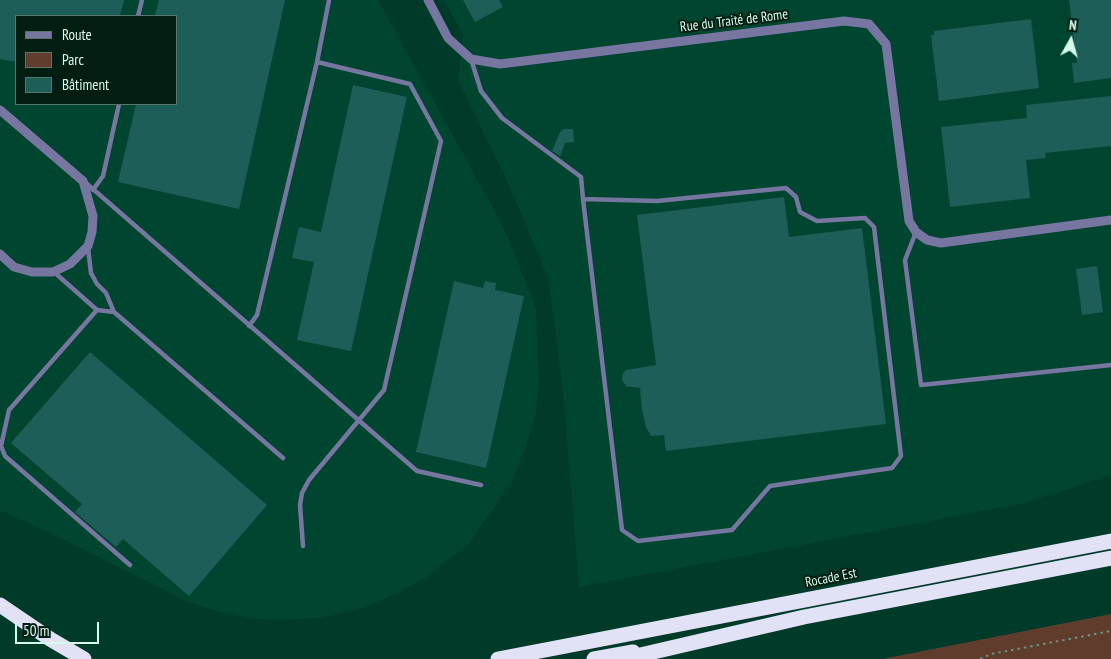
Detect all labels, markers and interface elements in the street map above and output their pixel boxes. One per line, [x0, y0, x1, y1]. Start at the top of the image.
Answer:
street label: Rue du Traité de Rome [679, 6, 789, 36]
legend [15, 15, 178, 105]
north arrow [1046, 15, 1096, 65]
text: N [1068, 16, 1078, 35]
text: Route [62, 25, 92, 44]
text: Parc [62, 50, 84, 69]
text: Bâtiment [62, 75, 109, 94]
street label: Rocade Est [804, 565, 858, 591]
scale bar [18, 612, 101, 644]
text: 50 m [23, 621, 49, 640]

